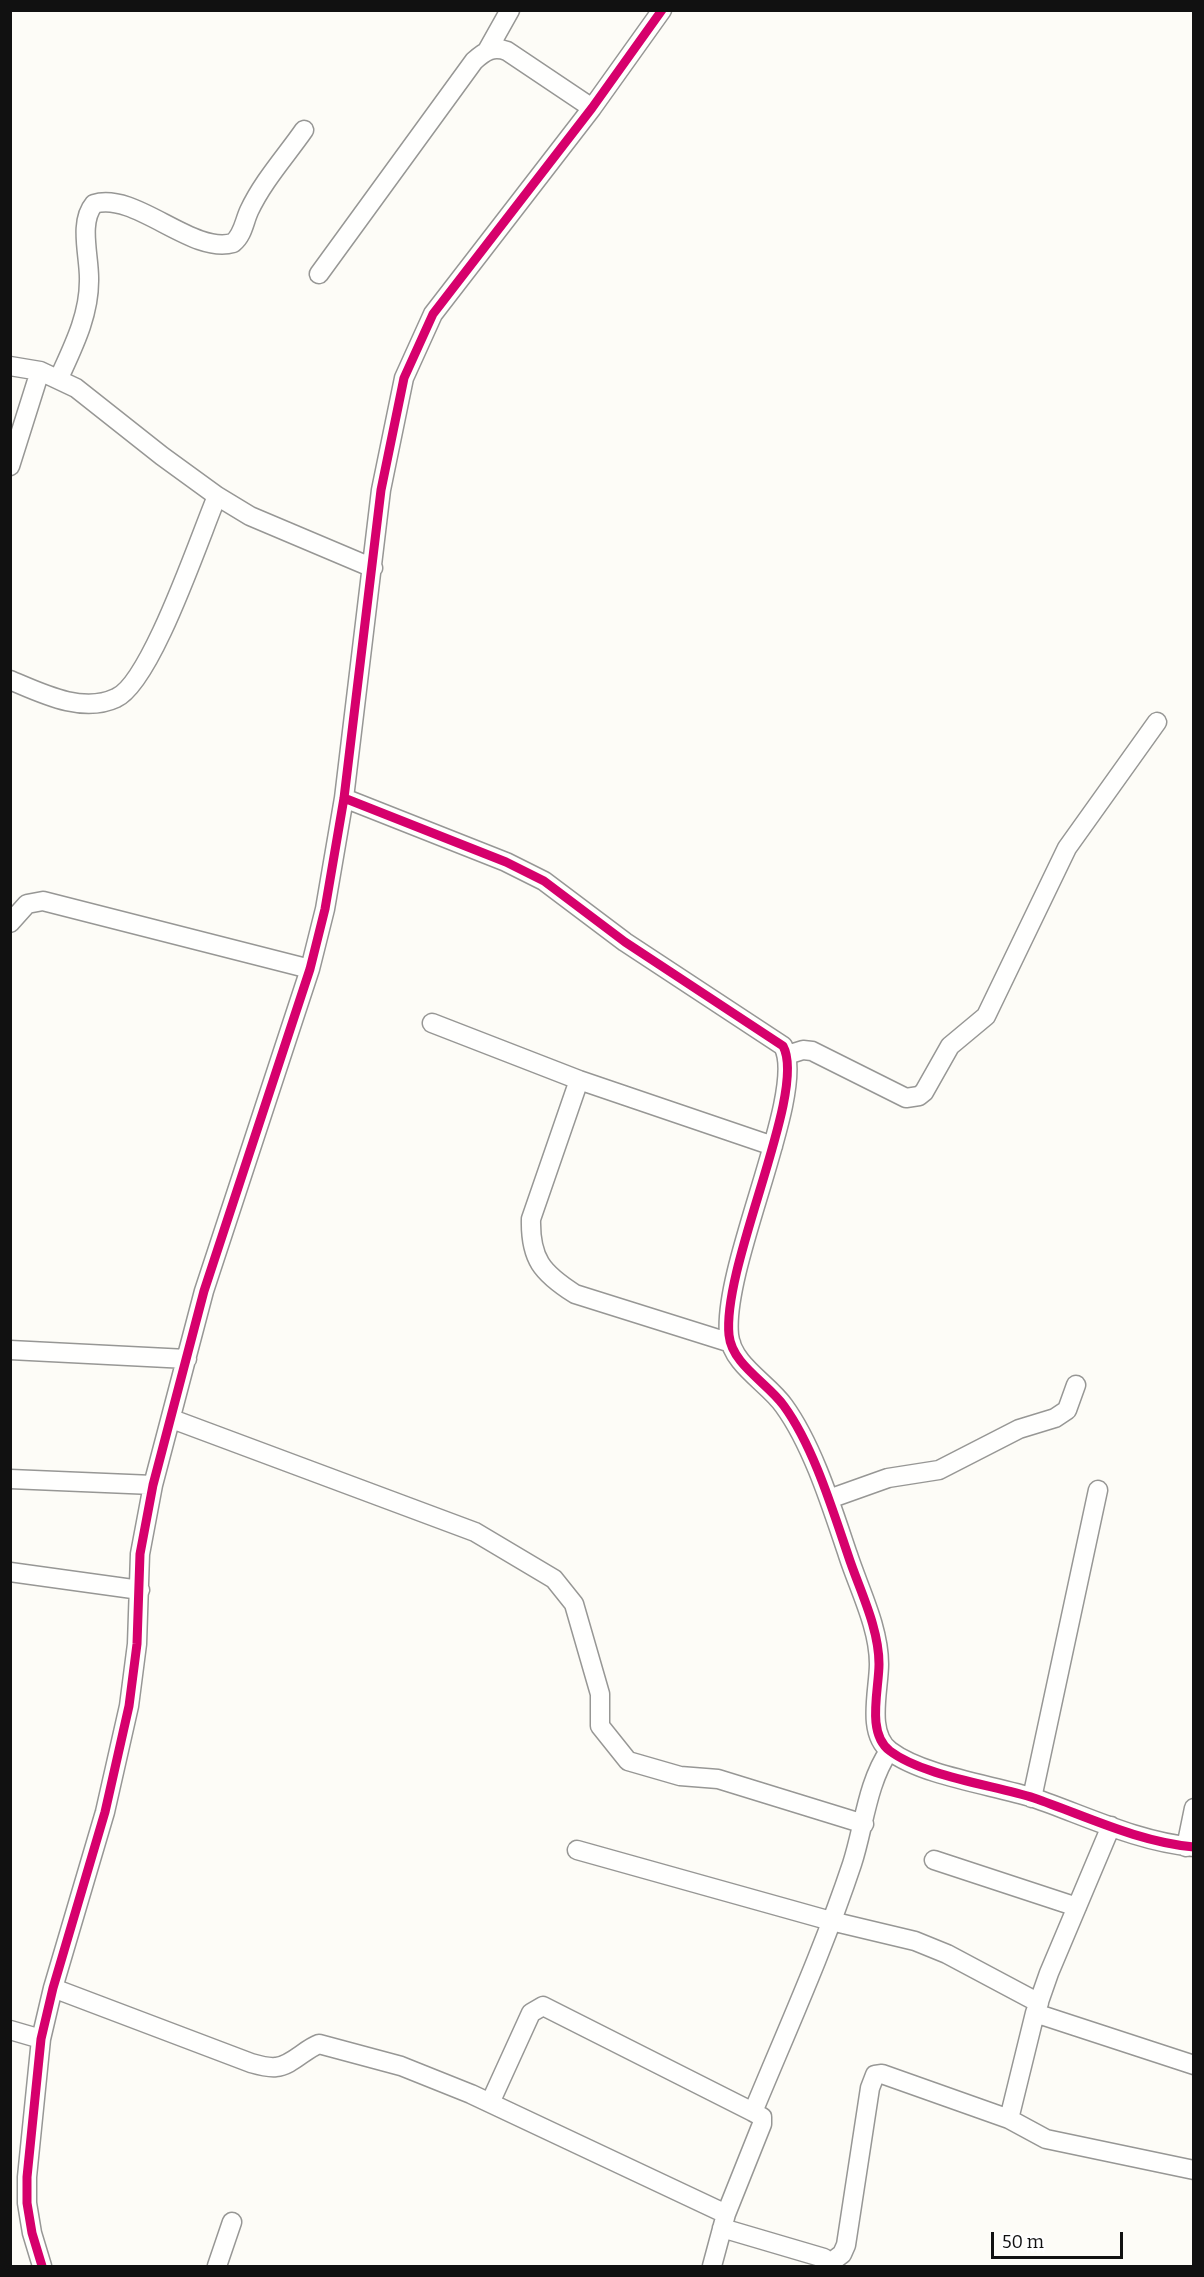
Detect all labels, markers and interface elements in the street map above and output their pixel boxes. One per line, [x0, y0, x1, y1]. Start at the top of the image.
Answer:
scale bar [994, 2220, 1126, 2258]
text: 50 m [1002, 2231, 1044, 2253]

